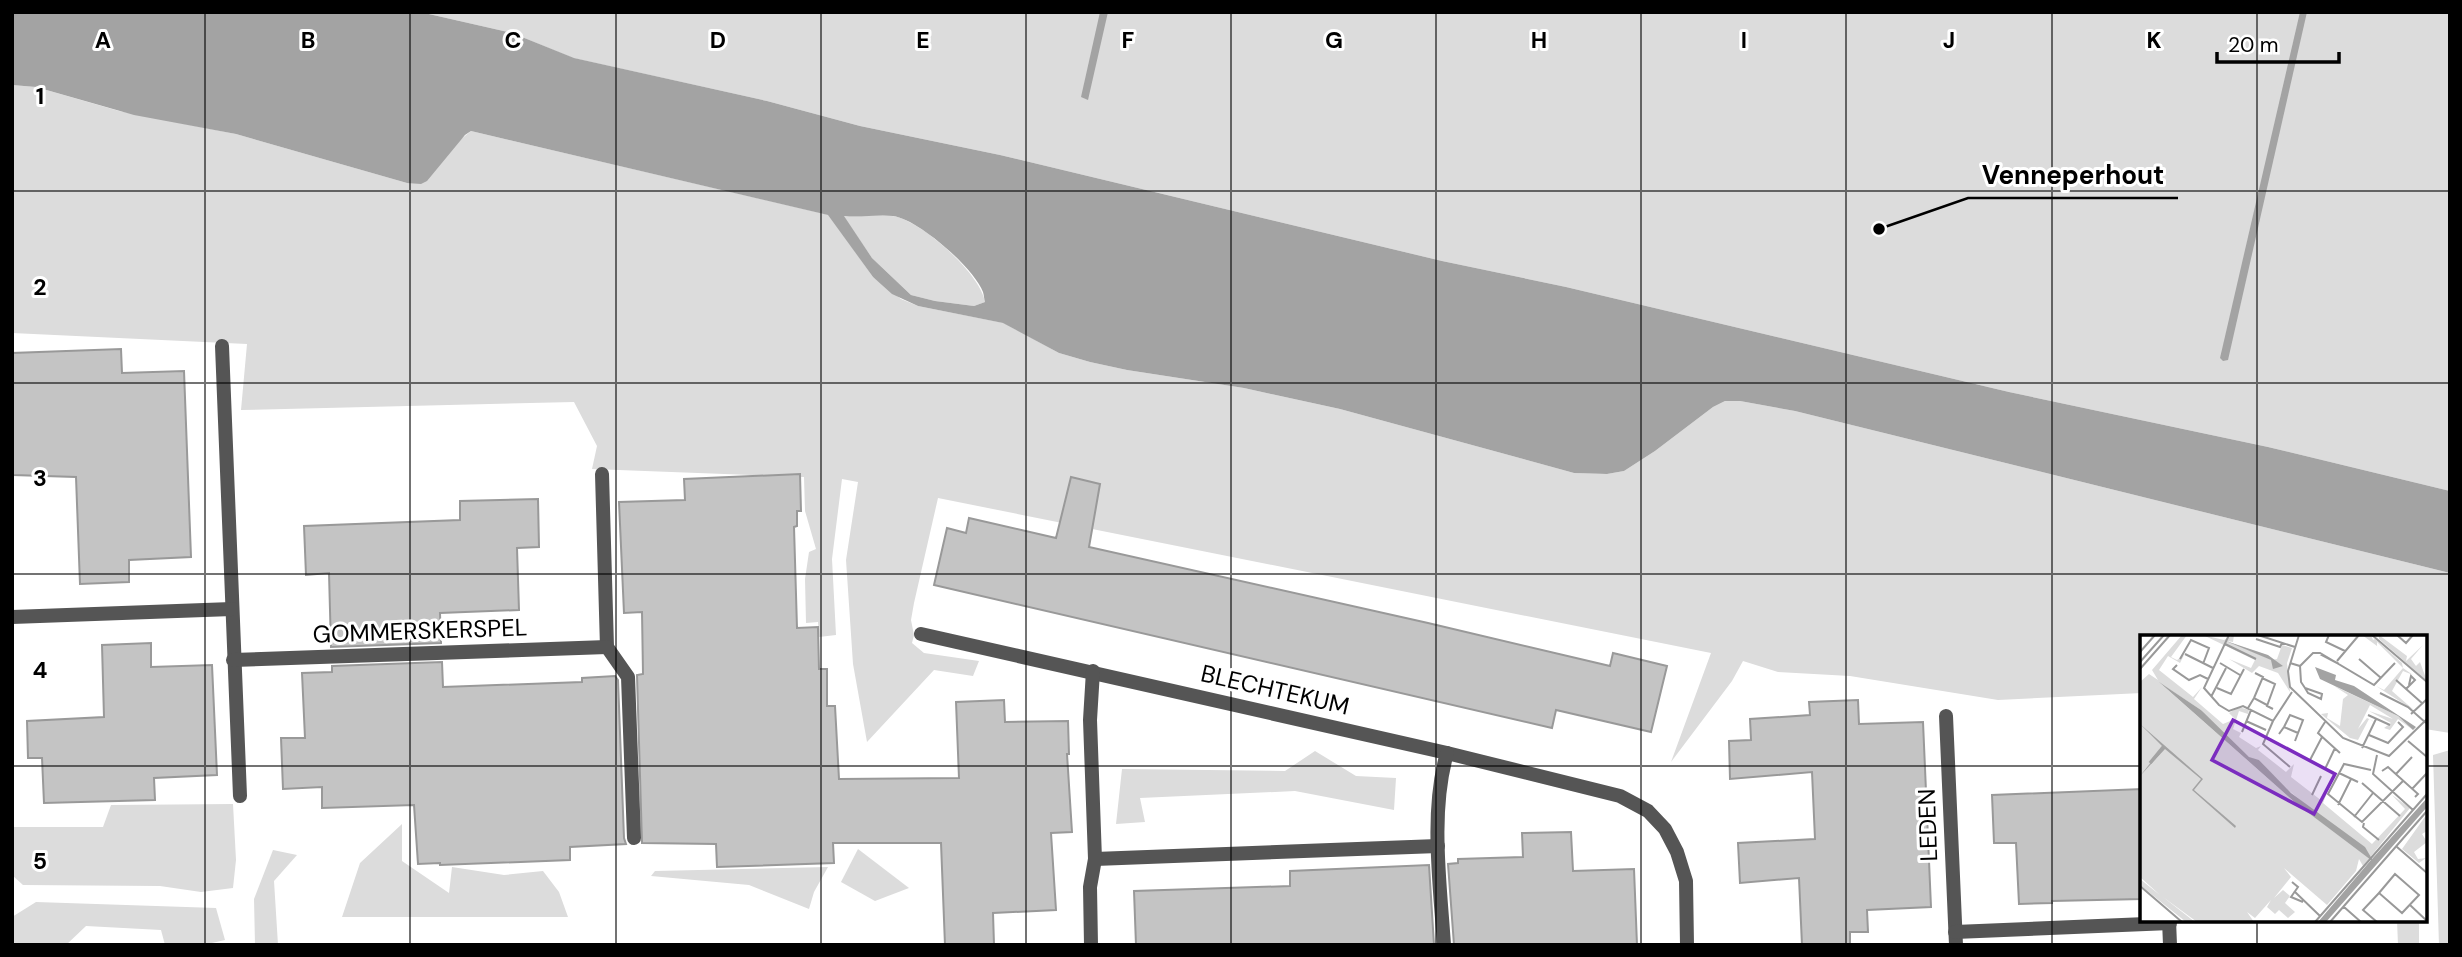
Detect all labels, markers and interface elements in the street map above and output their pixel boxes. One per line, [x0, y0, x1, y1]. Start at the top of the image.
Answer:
scale bar [2217, 21, 2340, 65]
text: A [95, 25, 111, 55]
text: B [301, 25, 315, 55]
text: C [505, 25, 521, 55]
text: D [710, 25, 726, 55]
text: E [916, 25, 930, 55]
text: F [1122, 25, 1135, 55]
text: G [1325, 25, 1343, 55]
text: H [1531, 25, 1547, 55]
text: I [1741, 25, 1747, 55]
text: J [1943, 25, 1955, 55]
text: K [2146, 25, 2162, 55]
text: 20 m [2228, 31, 2279, 59]
text: 1 [36, 81, 44, 111]
callout: Venneperhout [1968, 151, 2178, 198]
text: Venneperhout [1982, 158, 2164, 192]
text: 2 [33, 272, 47, 302]
text: 3 [33, 463, 47, 493]
street label: GOMMERSKERSPEL [312, 611, 528, 650]
inset map [2140, 635, 2427, 922]
text: 4 [33, 655, 48, 685]
street label: BLECHTEKUM [1198, 657, 1352, 722]
street label: LEDEN [1911, 788, 1944, 862]
text: 5 [33, 846, 47, 876]

